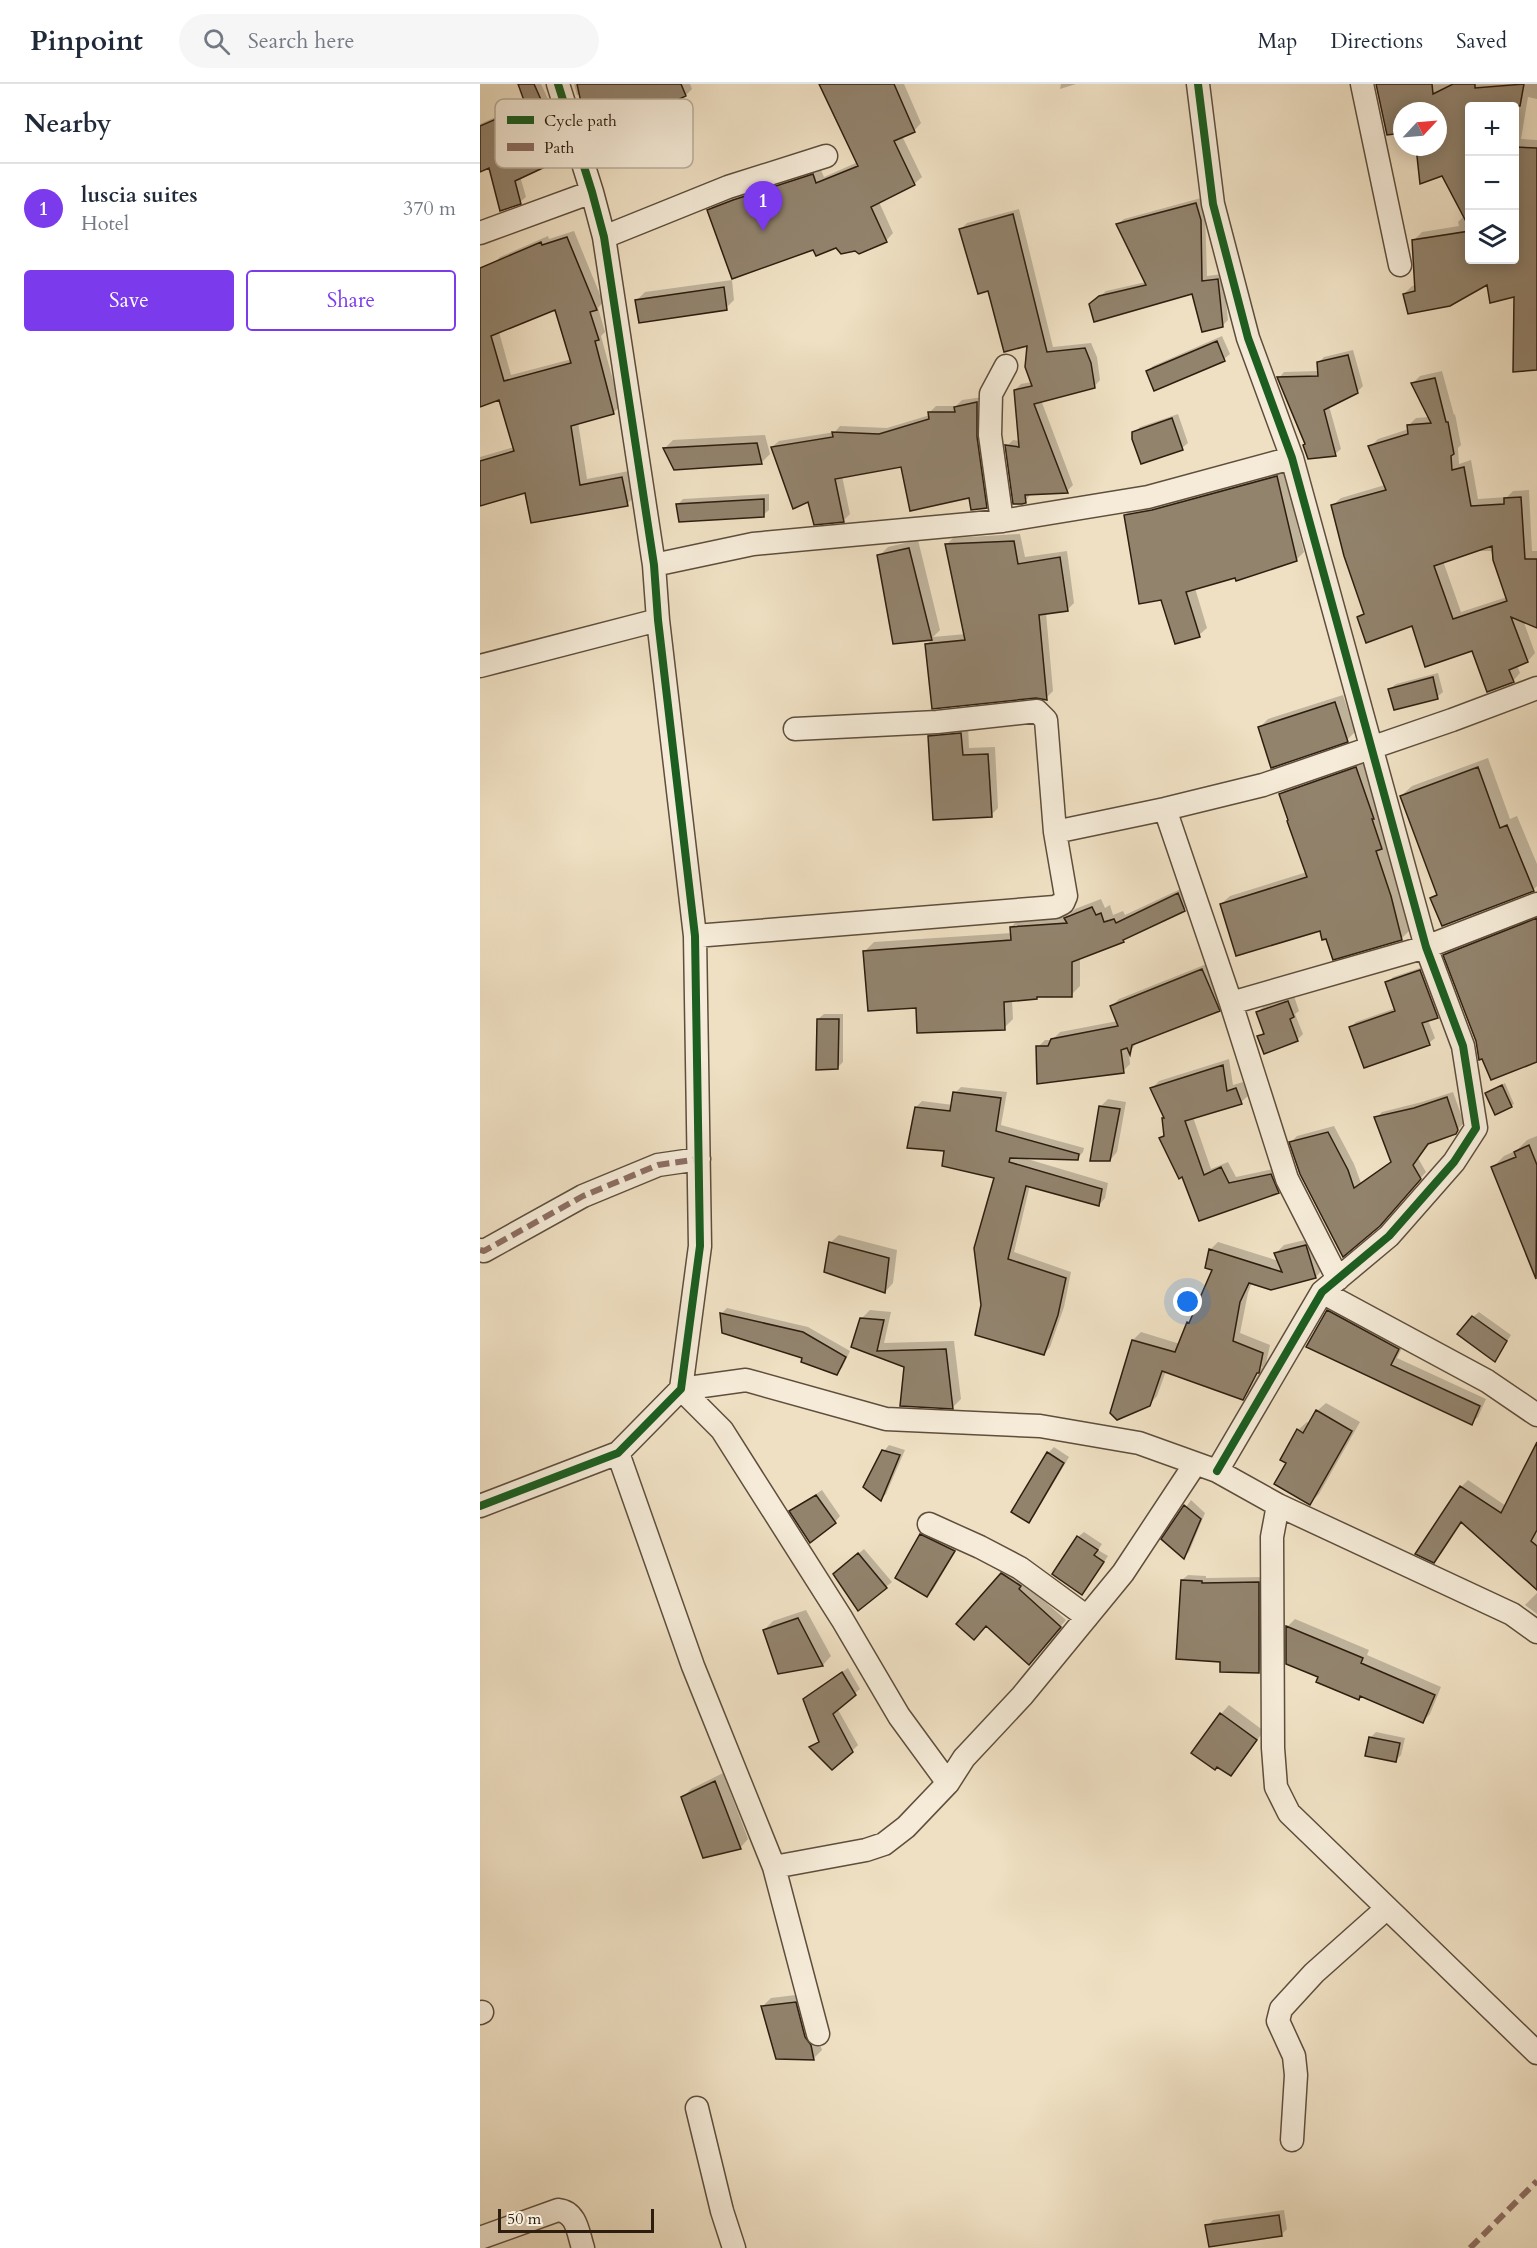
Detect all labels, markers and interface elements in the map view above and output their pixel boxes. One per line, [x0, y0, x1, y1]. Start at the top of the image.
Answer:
search box [179, 14, 599, 68]
text: Pinpoint [30, 22, 143, 60]
icon: search [200, 25, 233, 58]
text: Search here [248, 26, 354, 56]
text: Map [1257, 27, 1297, 56]
text: Directions [1330, 27, 1423, 56]
text: Saved [1456, 27, 1507, 56]
legend [495, 99, 693, 168]
north arrow [1393, 102, 1447, 156]
map controls [1465, 102, 1519, 264]
button: + [1465, 102, 1519, 156]
text: Nearby [24, 106, 112, 141]
text: Cycle path [544, 110, 617, 132]
text: Path [544, 137, 574, 159]
button: − [1465, 156, 1519, 210]
text: luscia suites [81, 180, 198, 210]
pin: 1 [744, 182, 782, 231]
text: 1 [38, 195, 49, 222]
text: 370 m [403, 195, 456, 222]
text: Hotel [81, 210, 129, 237]
button: layers [1465, 210, 1519, 264]
button: Save [24, 270, 234, 331]
button: Share [246, 270, 456, 331]
your location [1173, 1287, 1202, 1316]
scale bar [498, 2206, 654, 2234]
text: 50 m [507, 2208, 541, 2230]

